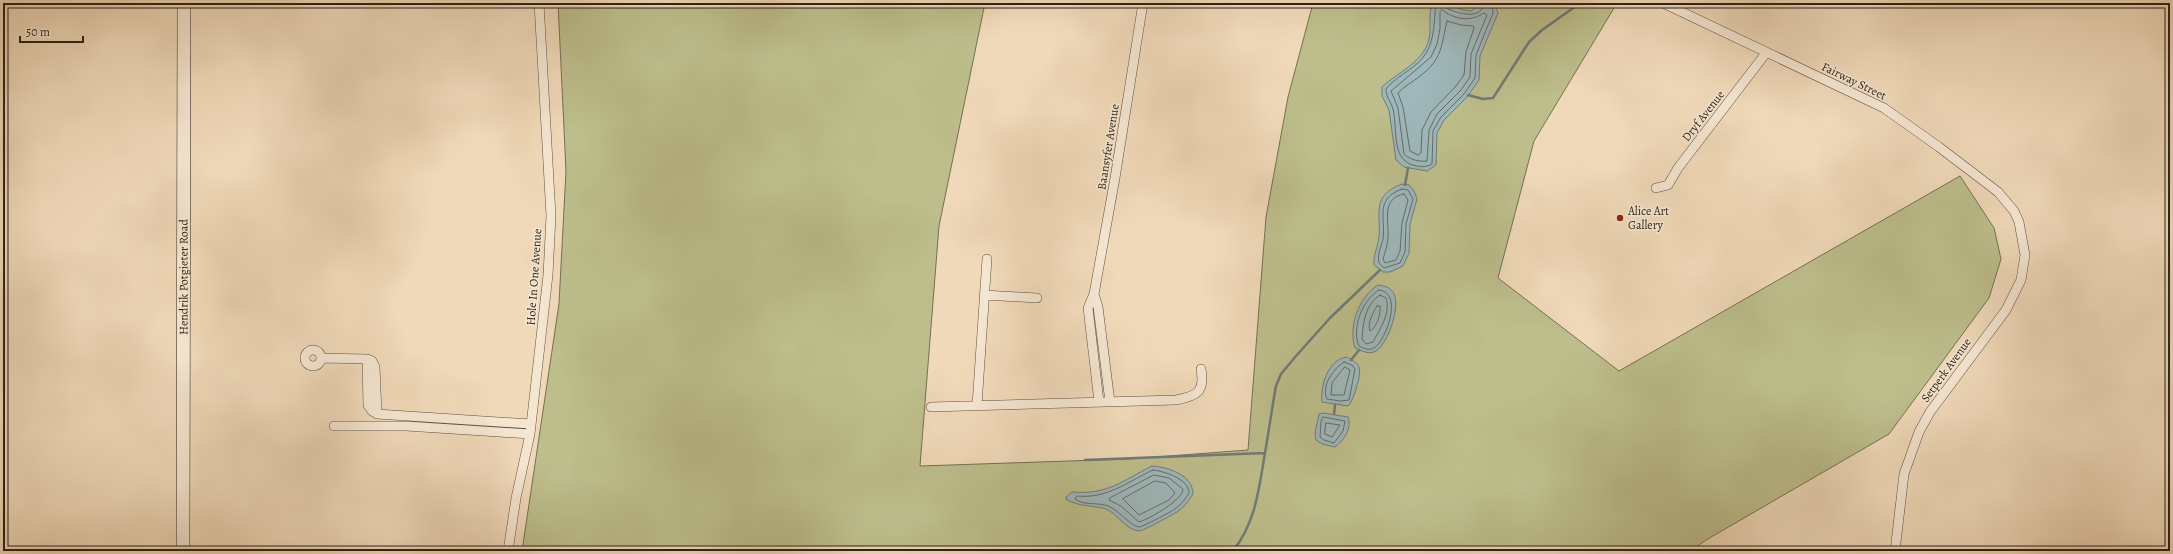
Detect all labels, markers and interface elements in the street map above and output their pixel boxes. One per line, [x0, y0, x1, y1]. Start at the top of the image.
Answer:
scale bar [20, 18, 83, 44]
text: 50 m [26, 24, 50, 40]
street label: Fairway Street [1819, 58, 1889, 104]
street label: Dryf Avenue [1678, 87, 1728, 145]
street label: Baansyfer Avenue [1093, 103, 1123, 191]
place label: Alice Art Gallery [1627, 203, 1669, 233]
marker: Alice Art Gallery [1615, 213, 1625, 223]
street label: Hendrik Potgieter Road [175, 219, 192, 335]
street label: Hole In One Avenue [523, 228, 545, 326]
street label: Setperk Avenue [1917, 335, 1975, 405]

